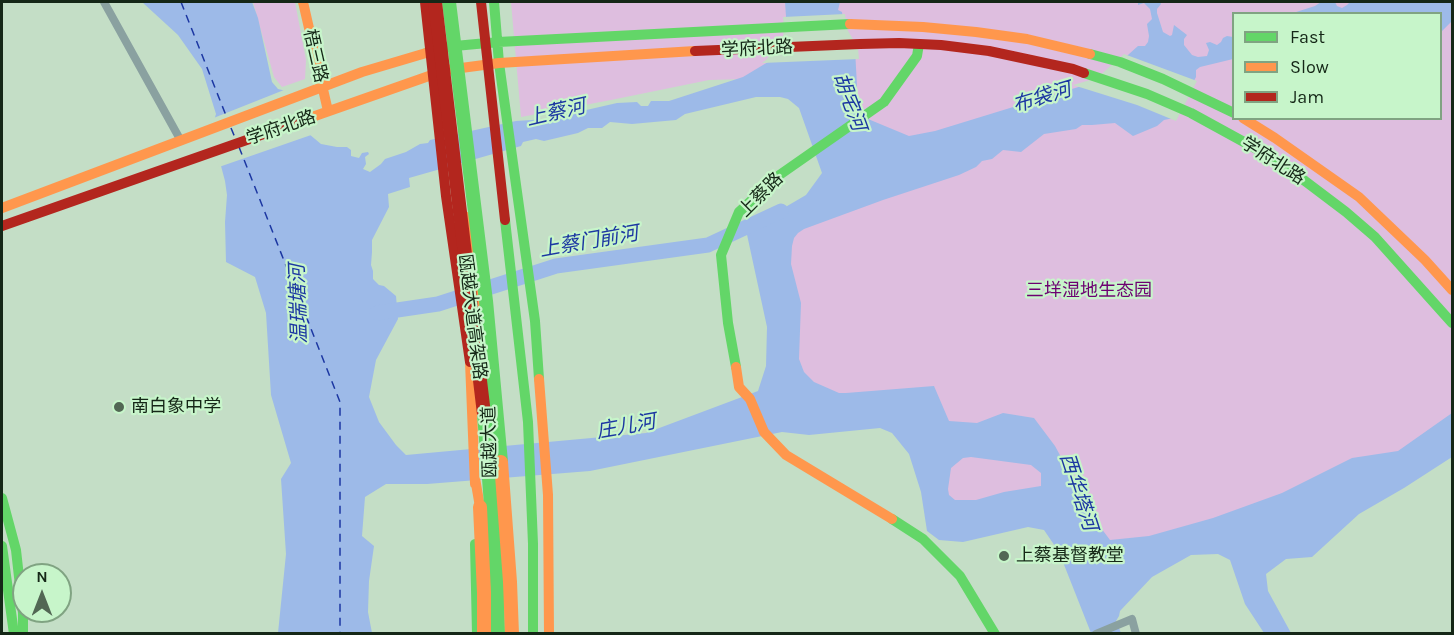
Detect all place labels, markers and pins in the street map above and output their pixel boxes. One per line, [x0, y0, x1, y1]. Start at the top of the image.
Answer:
place label: 南白象中学 [131, 396, 221, 418]
marker: 南白象中学 [112, 400, 126, 414]
place label: 上蔡基督教堂 [1016, 545, 1124, 567]
marker: 上蔡基督教堂 [997, 549, 1011, 563]

